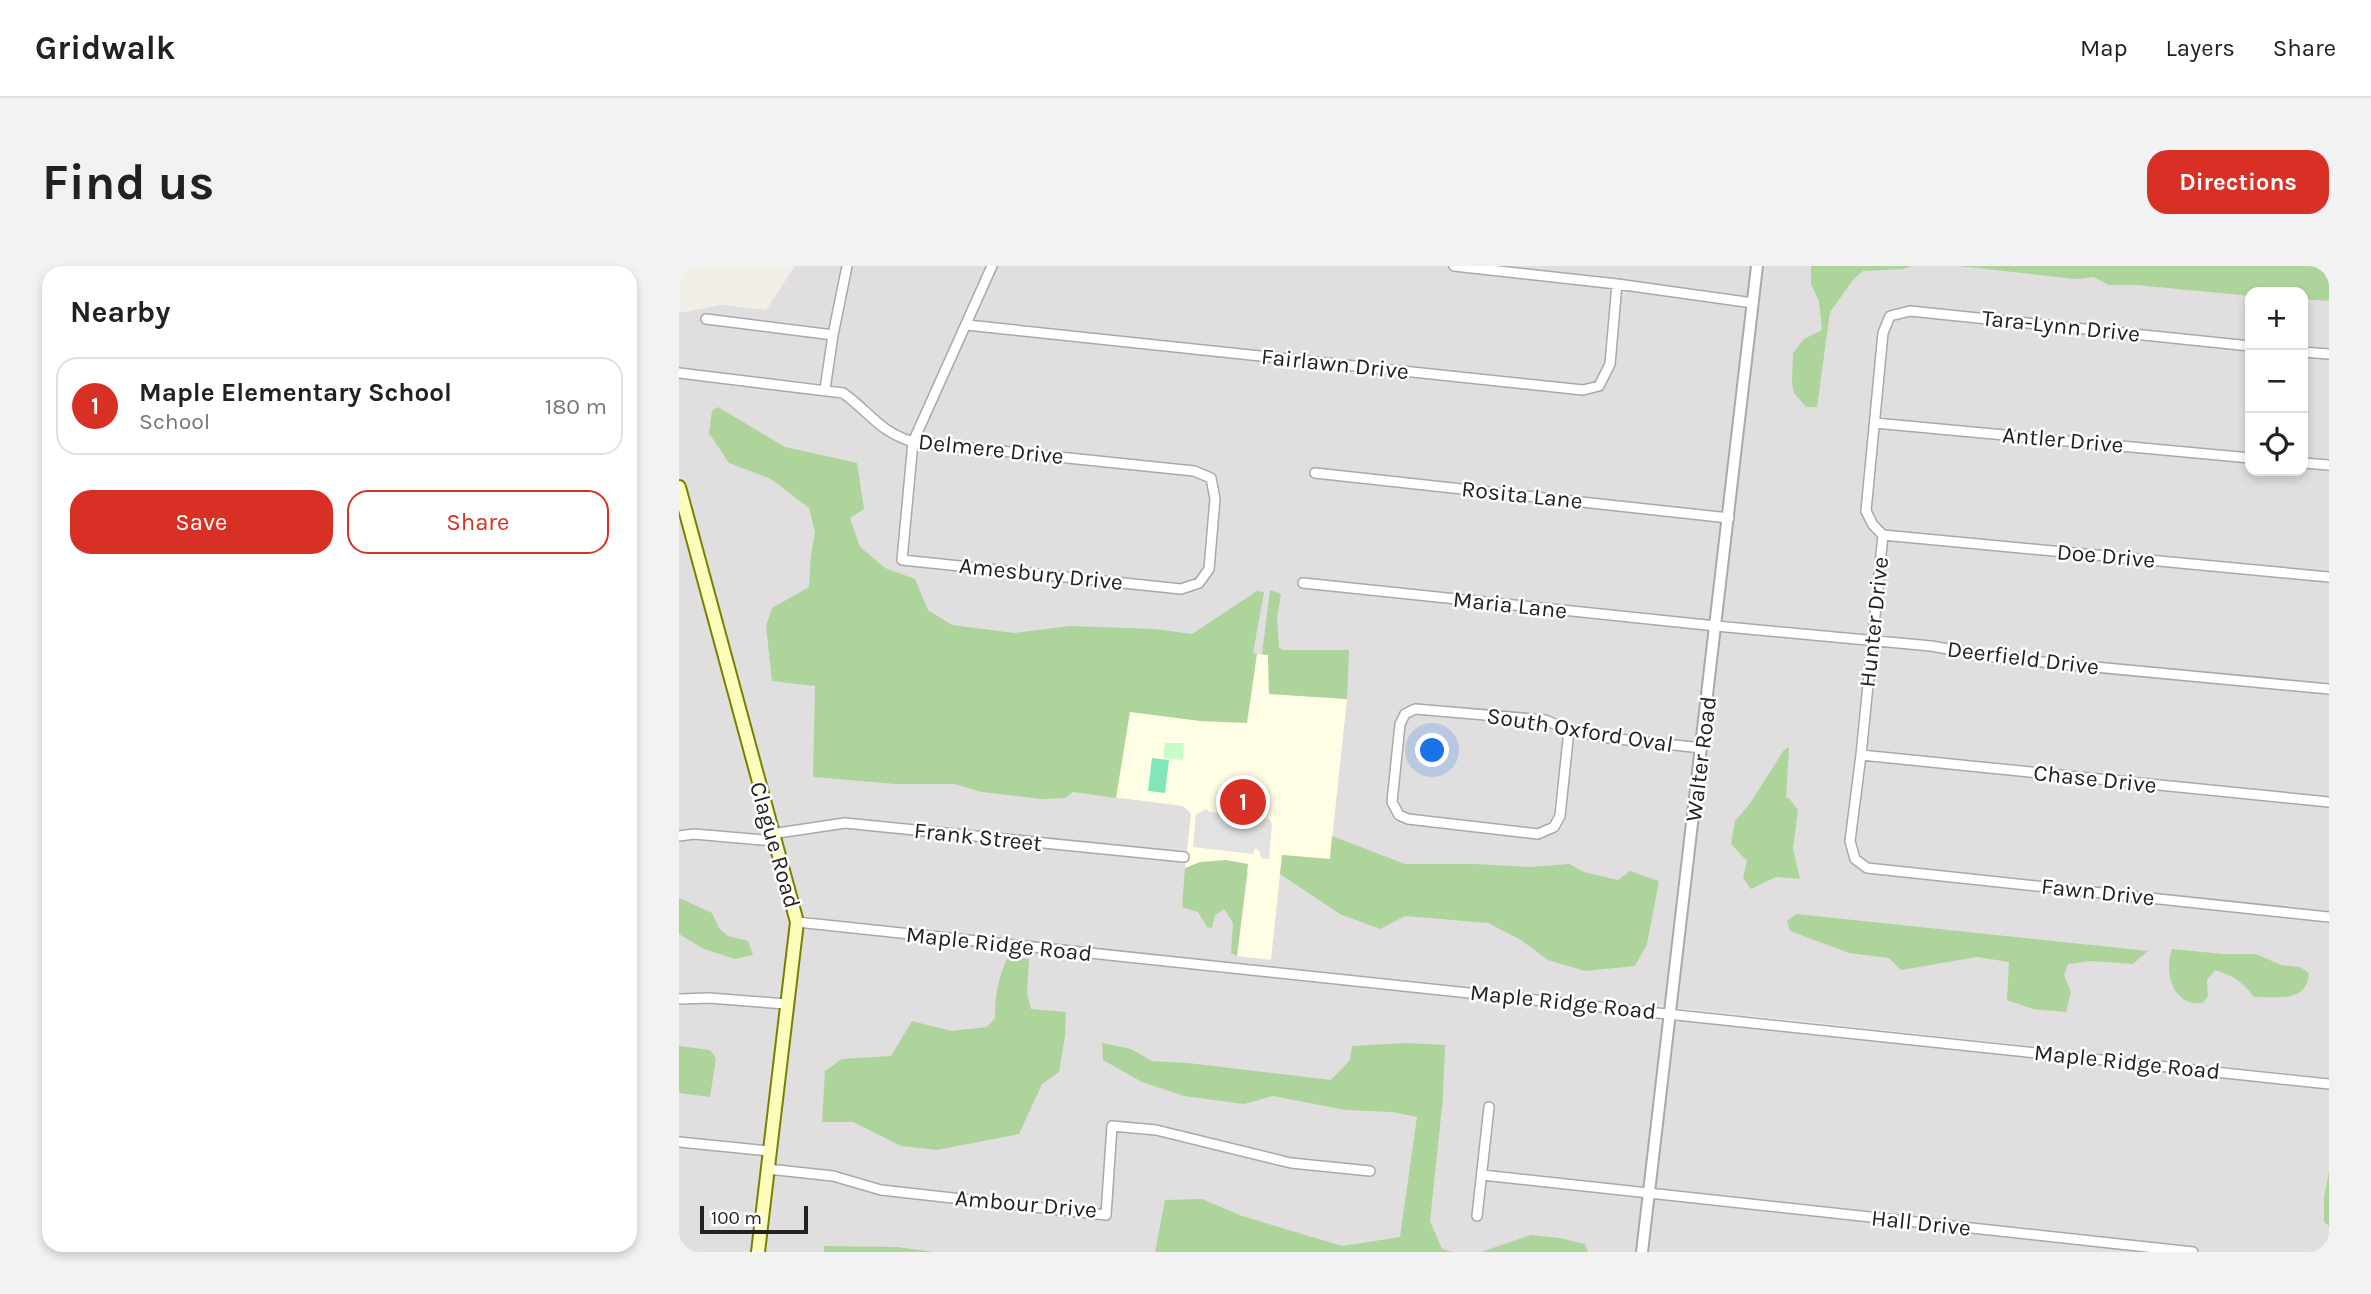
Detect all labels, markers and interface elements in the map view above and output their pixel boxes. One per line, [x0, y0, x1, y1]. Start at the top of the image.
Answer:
text: Gridwalk [35, 29, 175, 67]
text: Map [2080, 34, 2128, 62]
text: Layers [2166, 34, 2235, 62]
text: Share [2273, 34, 2336, 62]
button: Directions [2147, 150, 2329, 214]
text: Find us [42, 154, 214, 211]
map controls [2245, 287, 2308, 476]
button: + [2245, 287, 2308, 350]
text: Nearby [70, 294, 170, 330]
street label: Tara-Lynn Drive [1981, 304, 2141, 348]
street label: Fairlawn Drive [1260, 343, 1410, 385]
button: − [2245, 350, 2308, 413]
text: Maple Elementary School [139, 377, 452, 408]
text: 1 [91, 393, 99, 420]
text: 180 m [545, 393, 607, 420]
text: School [139, 408, 210, 435]
button: locate [2245, 413, 2308, 476]
street label: Antler Drive [2001, 421, 2125, 459]
street label: Delmere Drive [917, 428, 1065, 470]
street label: Rosita Lane [1460, 475, 1584, 515]
button: Save [70, 490, 333, 554]
button: Share [347, 490, 609, 554]
street label: Doe Drive [2056, 538, 2156, 574]
street label: Amesbury Drive [958, 552, 1124, 596]
street label: Hunter Drive [1854, 555, 1894, 689]
street label: Maria Lane [1452, 586, 1568, 624]
street label: Deerfield Drive [1945, 635, 2101, 681]
street label: Walter Road [1680, 695, 1722, 823]
street label: South Oxford Oval [1485, 702, 1675, 758]
your location [1415, 733, 1449, 767]
street label: Chase Drive [2032, 759, 2158, 799]
pin: 1 [1220, 776, 1266, 828]
street label: Clague Road [744, 779, 806, 911]
street label: Frank Street [913, 817, 1044, 857]
street label: Fawn Drive [2040, 873, 2156, 911]
street label: Maple Ridge Road [905, 921, 1093, 967]
street label: Maple Ridge Road [1469, 979, 1657, 1025]
street label: Maple Ridge Road [2033, 1039, 2221, 1085]
street label: Ambour Drive [954, 1184, 1098, 1224]
scale bar [700, 1203, 809, 1235]
street label: Hall Drive [1870, 1204, 1972, 1242]
text: 100 m [711, 1207, 762, 1229]

